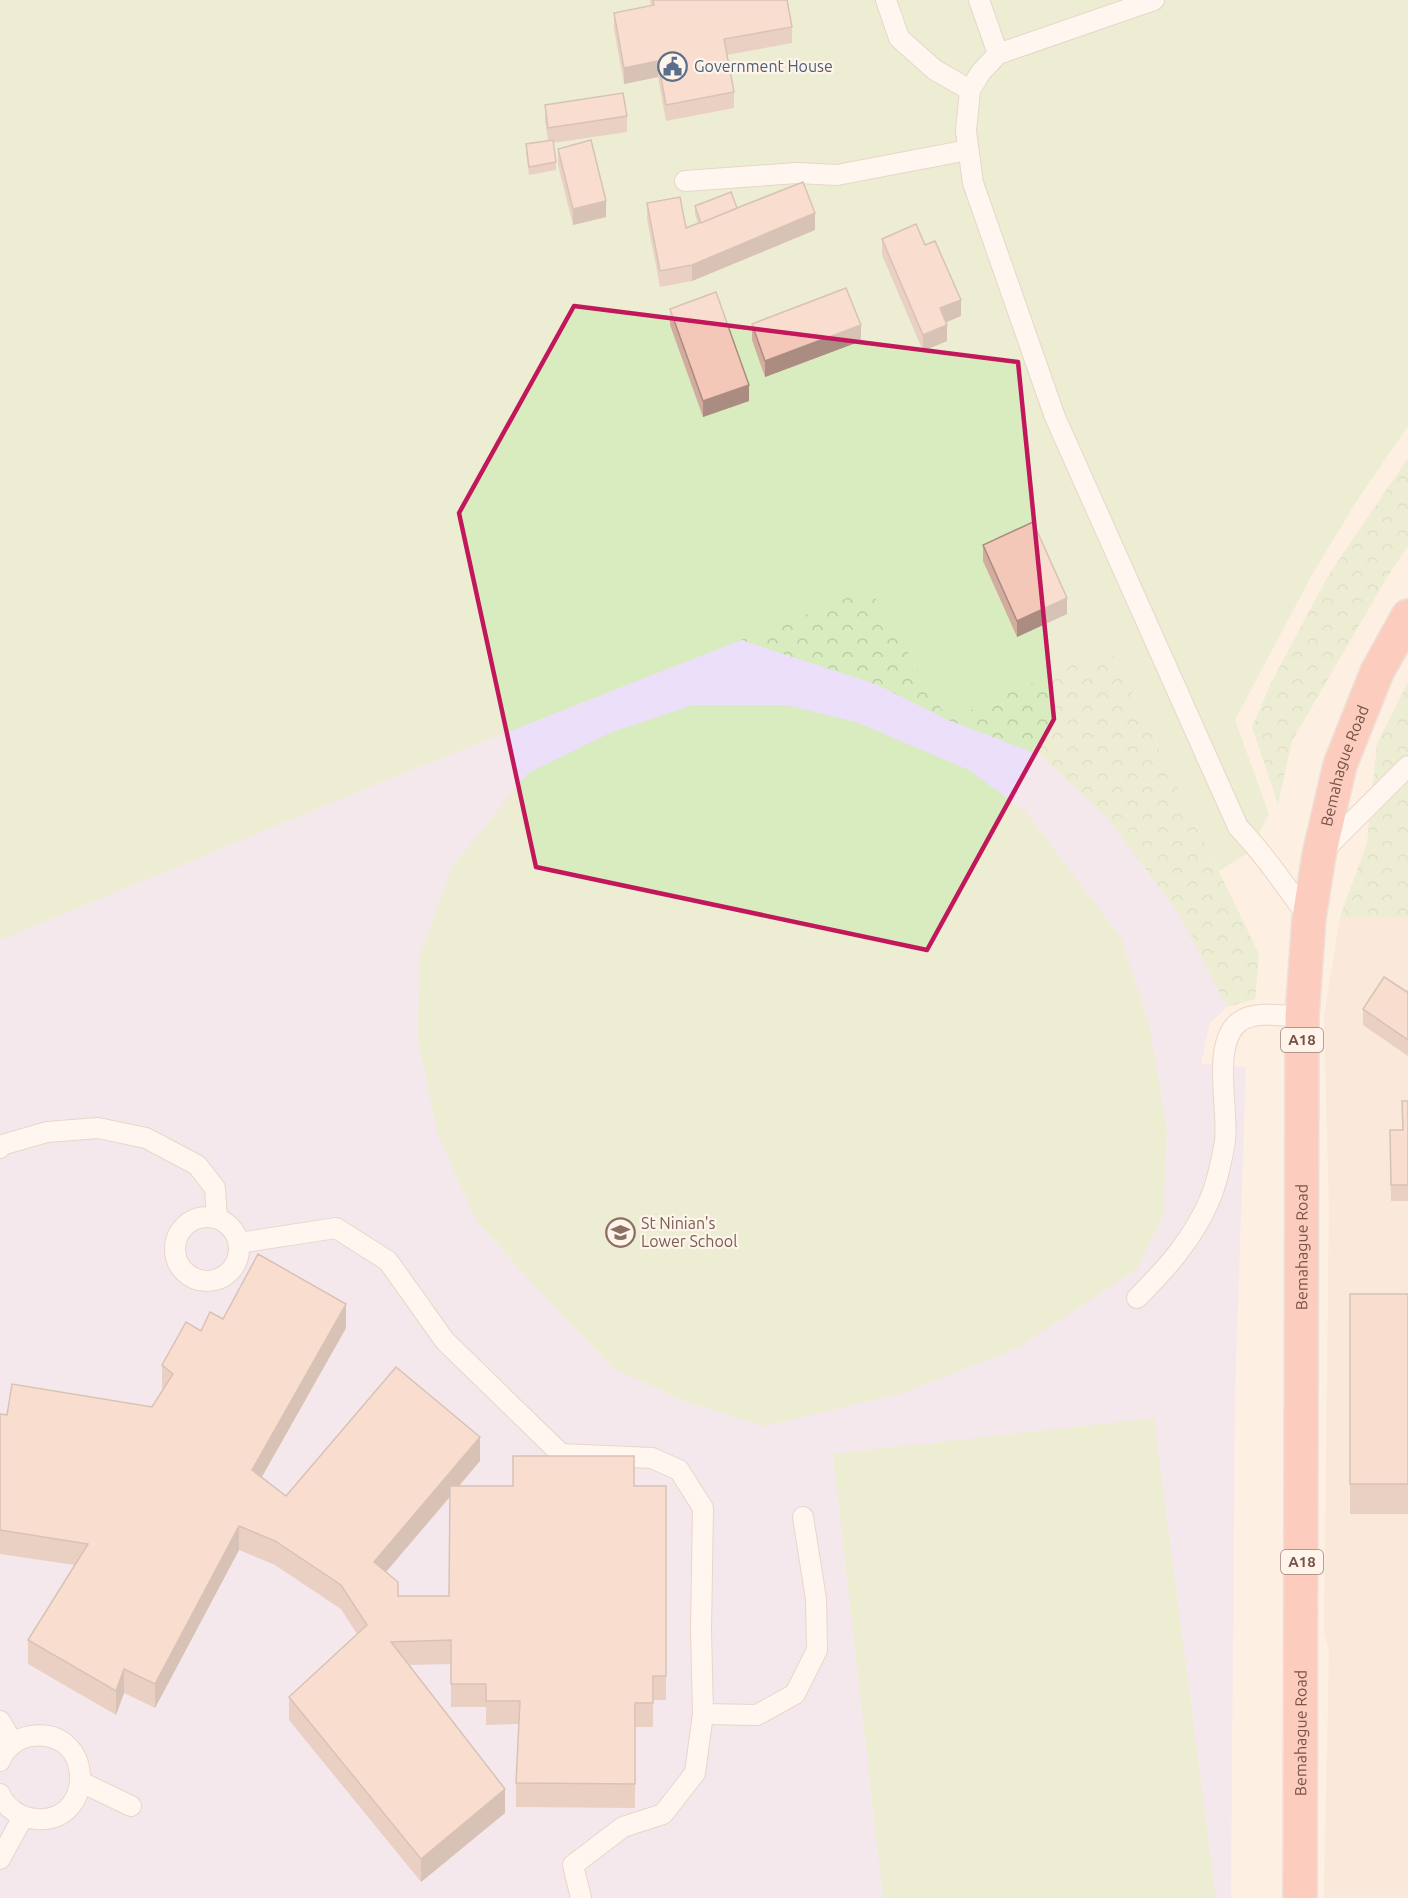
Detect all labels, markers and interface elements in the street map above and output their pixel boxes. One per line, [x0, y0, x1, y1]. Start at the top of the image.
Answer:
public building icon: Government House [657, 50, 689, 82]
place label: Government House [694, 57, 833, 75]
street label: Bemahague Road [1317, 703, 1372, 828]
road number: A18 [1281, 1028, 1323, 1052]
street label: Bemahague Road [1292, 1184, 1311, 1310]
place label: St Ninian's Lower School [641, 1214, 737, 1250]
school or university icon: St Ninian's Lower School [604, 1216, 636, 1248]
road number: A18 [1281, 1550, 1323, 1574]
street label: Bemahague Road [1291, 1670, 1310, 1796]

